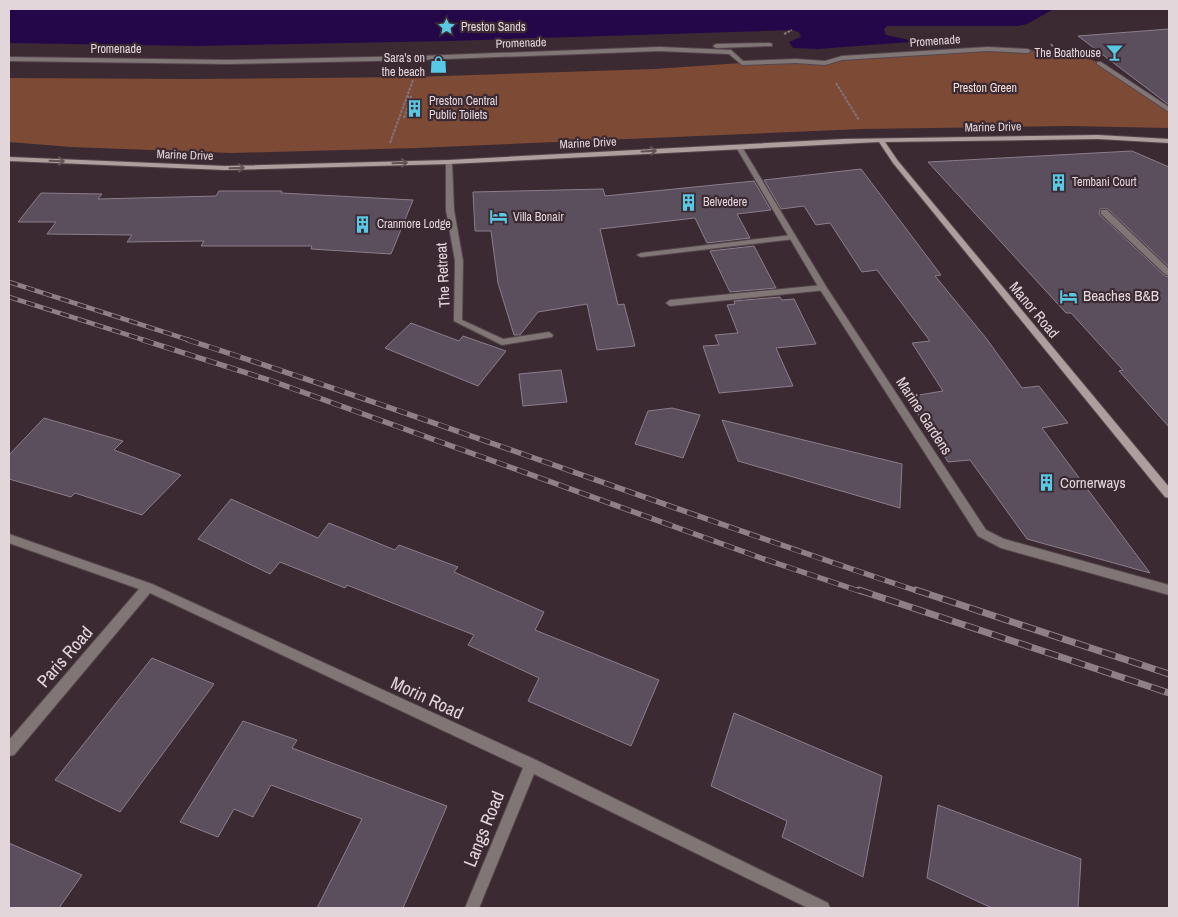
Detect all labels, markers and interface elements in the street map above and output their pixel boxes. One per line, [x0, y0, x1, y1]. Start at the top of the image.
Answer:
place icon: Preston Sands [437, 17, 457, 37]
place label: Preston Sands [461, 19, 526, 35]
street label: Promenade [909, 31, 961, 51]
street label: Promenade [495, 34, 547, 52]
street label: Promenade [91, 41, 141, 57]
bar icon: The Boathouse [1105, 43, 1125, 63]
place label: The Boathouse [1034, 45, 1101, 61]
place label: Sara's on the beach [382, 50, 425, 80]
shop icon: Sara's on the beach [429, 55, 449, 75]
park label: Preston Green [953, 80, 1017, 96]
place label: Preston Central Public Toilets [429, 93, 497, 123]
building icon: Preston Central Public Toilets [405, 98, 425, 118]
street label: Marine Drive [964, 119, 1022, 135]
street label: Marine Drive [559, 134, 617, 152]
street label: Marine Drive [156, 146, 214, 164]
one-way arrow [641, 147, 657, 156]
one-way arrow [49, 157, 65, 166]
one-way arrow [391, 159, 407, 168]
one-way arrow [229, 163, 245, 173]
building icon: Tembani Court [1048, 172, 1068, 192]
place label: Tembani Court [1072, 174, 1137, 190]
building icon: Belvedere [679, 192, 699, 212]
place label: Belvedere [703, 194, 747, 210]
hotel icon: Villa Bonair [489, 207, 509, 227]
place label: Villa Bonair [513, 209, 564, 225]
building icon: Cranmore Lodge [353, 214, 373, 234]
place label: Cranmore Lodge [377, 216, 451, 232]
street label: The Retreat [430, 241, 455, 308]
street label: Manor Road [1005, 277, 1064, 342]
place label: Beaches B&B [1083, 285, 1159, 306]
hotel icon: Beaches B&B [1059, 286, 1079, 306]
street label: Marine Gardens [891, 373, 957, 459]
place label: Cornerways [1060, 472, 1126, 493]
building icon: Cornerways [1036, 473, 1056, 493]
street label: Paris Road [31, 621, 98, 693]
street label: Morin Road [387, 670, 467, 725]
street label: Langs Road [457, 787, 510, 870]

